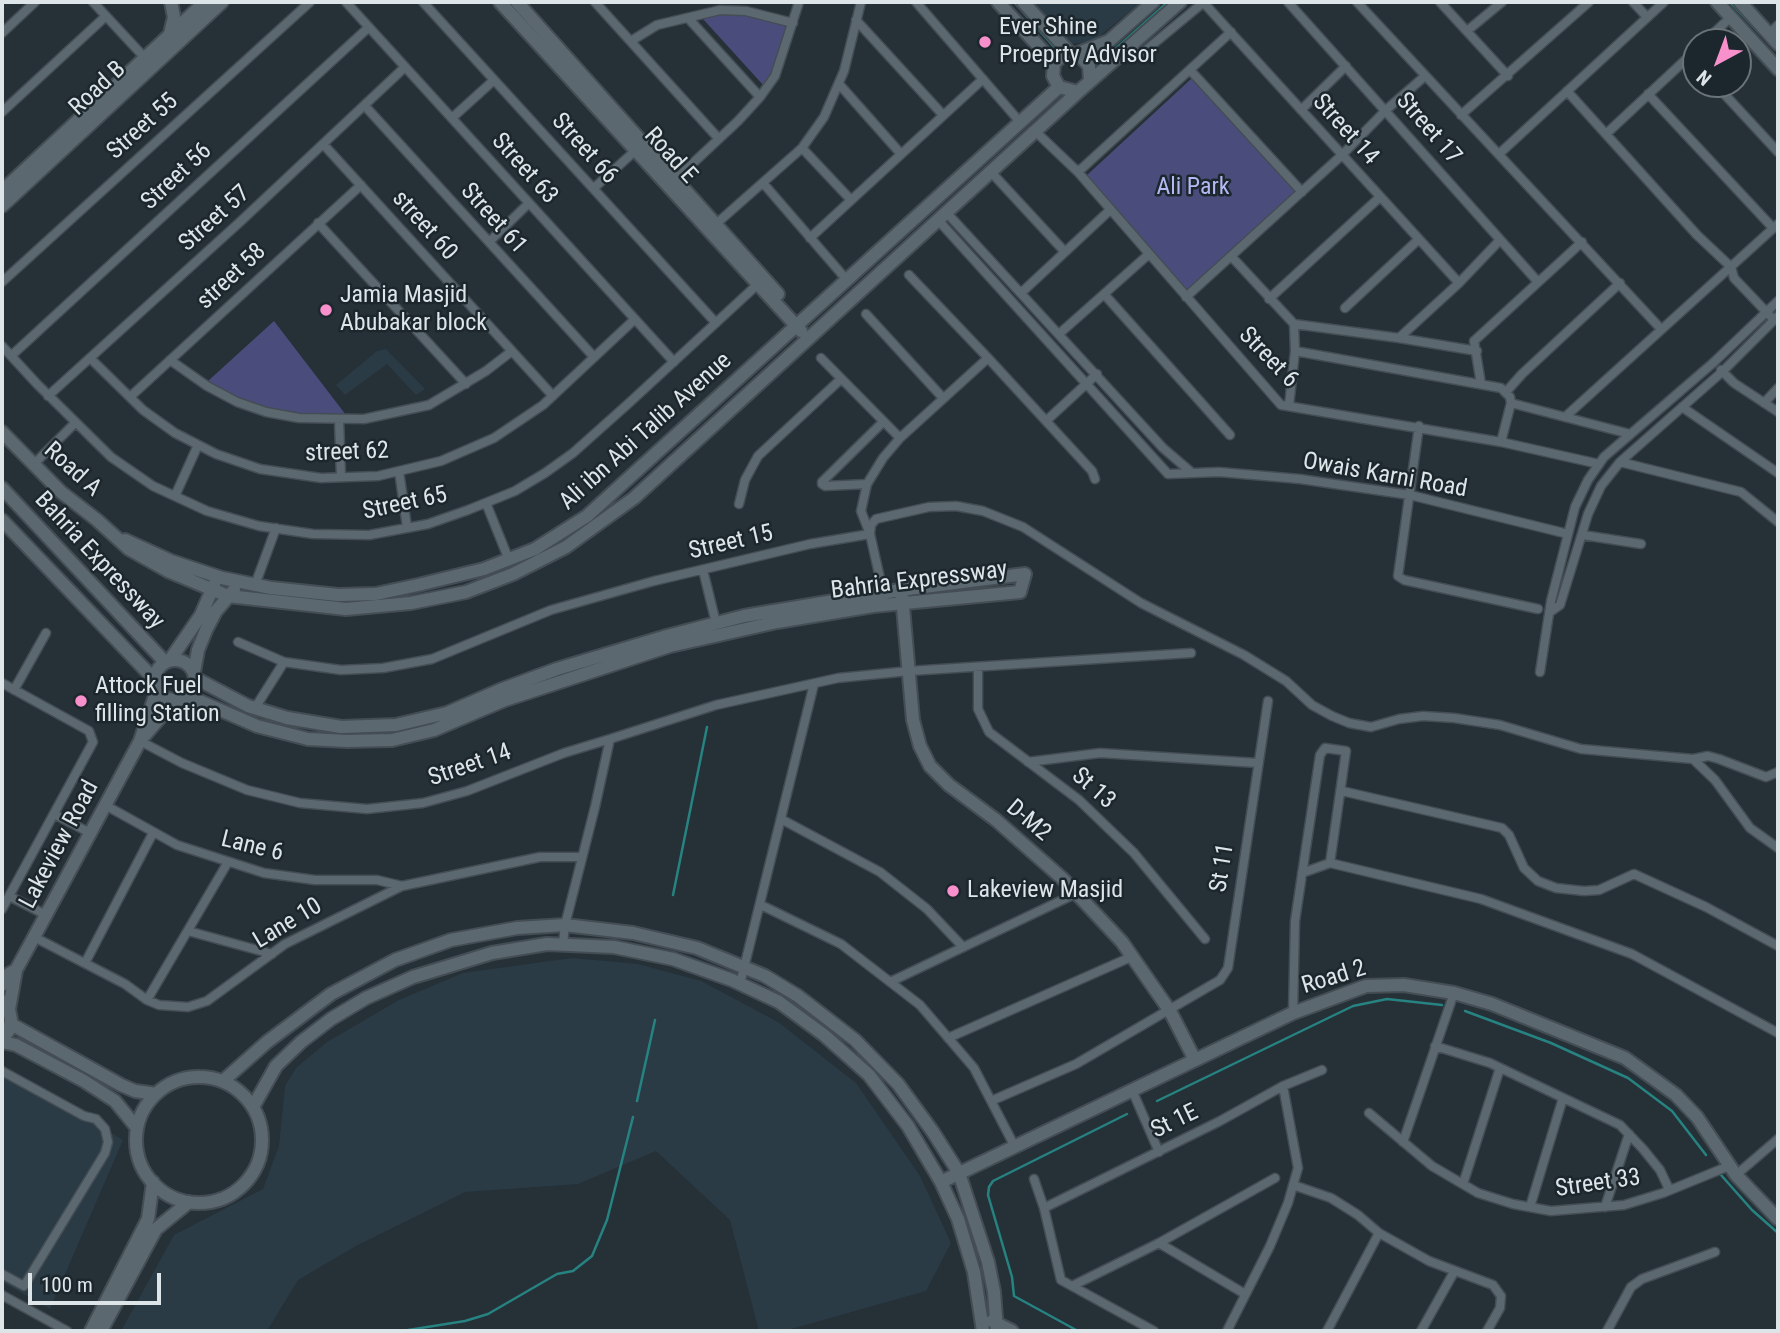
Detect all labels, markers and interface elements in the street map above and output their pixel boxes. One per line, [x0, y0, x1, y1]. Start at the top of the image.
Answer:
place label: Ever Shine Proeprty Advisor [999, 14, 1157, 70]
north arrow [1682, 28, 1752, 98]
marker: Ever Shine Proeprty Advisor [977, 34, 993, 50]
street label: Road B [64, 56, 132, 122]
text: N [1692, 65, 1716, 90]
street label: Street 17 [1389, 87, 1467, 171]
street label: Street 55 [102, 88, 184, 166]
street label: Street 14 [1306, 89, 1384, 171]
street label: Street 66 [545, 108, 623, 190]
street label: Road E [637, 122, 703, 190]
street label: Street 63 [485, 128, 563, 210]
street label: Street 56 [136, 137, 218, 217]
park label: Ali Park [1156, 174, 1230, 202]
street label: Street 61 [454, 178, 532, 260]
street label: Street 57 [174, 180, 256, 258]
street label: street 60 [385, 185, 463, 267]
street label: street 58 [191, 238, 273, 316]
place label: Jamia Masjid Abubakar block [340, 282, 487, 338]
marker: Jamia Masjid Abubakar block [318, 302, 334, 318]
street label: Street 6 [1232, 322, 1304, 394]
street label: Ali ibn Abi Talib Avenue [554, 347, 738, 517]
street label: Road A [37, 437, 107, 503]
street label: street 62 [305, 437, 389, 469]
street label: Owais Karni Road [1301, 447, 1469, 505]
street label: Street 65 [360, 481, 450, 527]
street label: Bahria Expressway [28, 486, 170, 636]
street label: Street 15 [686, 519, 776, 567]
street label: Bahria Expressway [829, 556, 1009, 606]
place label: Attock Fuel filling Station [95, 673, 220, 729]
marker: Attock Fuel filling Station [73, 693, 89, 709]
street label: Street 14 [425, 738, 515, 794]
street label: St 13 [1065, 762, 1121, 816]
street label: Lakeview Road [14, 776, 106, 914]
street label: D-M2 [1000, 794, 1056, 848]
street label: Lane 6 [218, 825, 286, 869]
street label: St 11 [1205, 842, 1241, 894]
place label: Lakeview Masjid [967, 877, 1123, 905]
marker: Lakeview Masjid [945, 883, 961, 899]
street label: Lane 10 [248, 892, 328, 956]
street label: Road 2 [1298, 955, 1370, 1001]
street label: St 1E [1147, 1098, 1203, 1146]
street label: Street 33 [1554, 1164, 1642, 1204]
scale bar [32, 1260, 164, 1304]
text: 100 m [41, 1273, 93, 1297]

